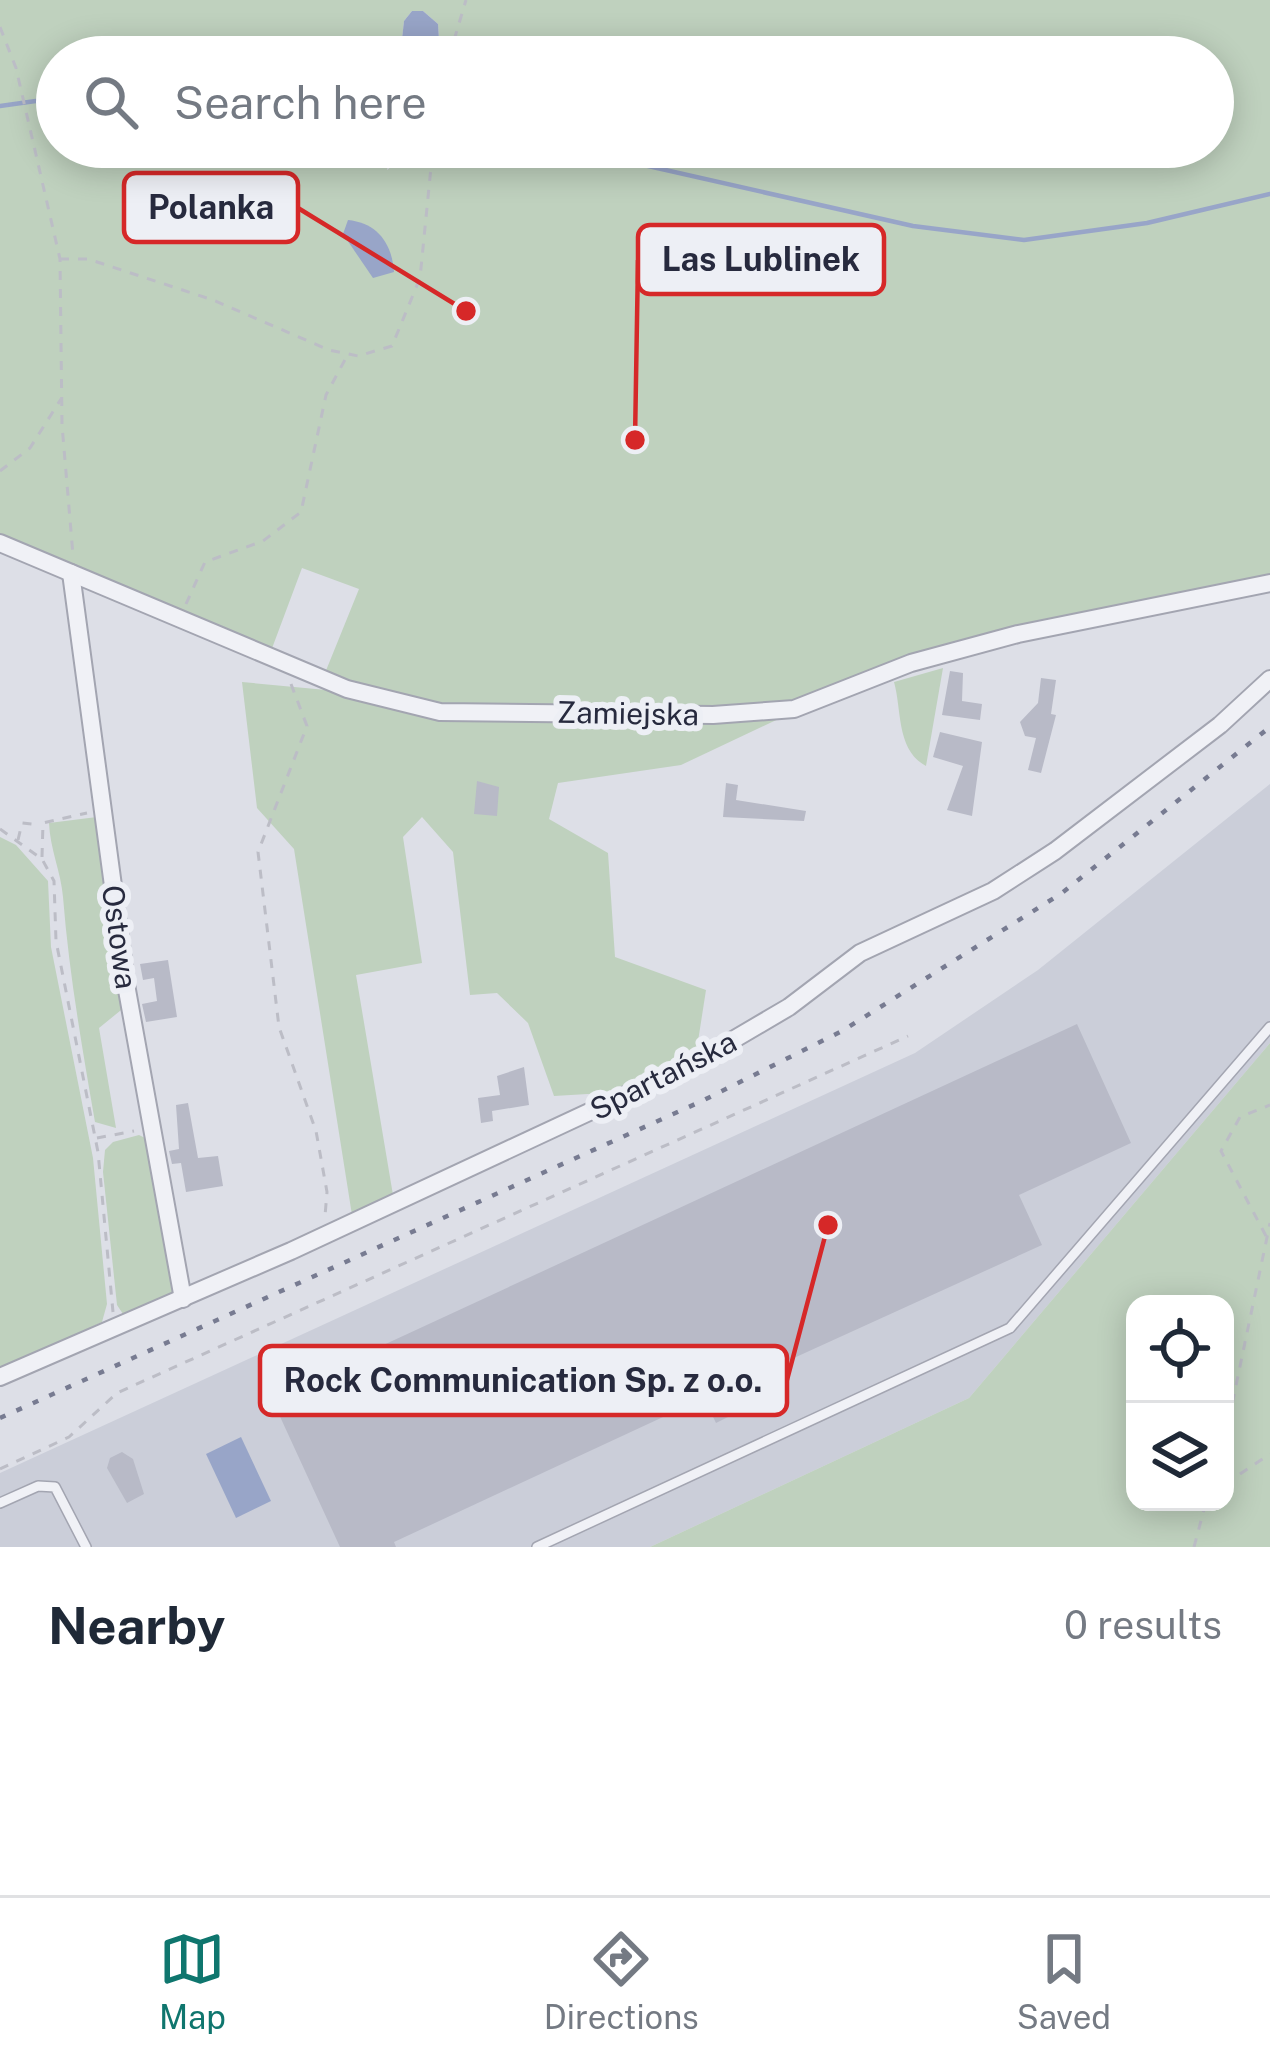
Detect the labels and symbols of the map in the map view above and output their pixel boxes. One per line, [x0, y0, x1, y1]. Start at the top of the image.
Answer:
callout: Polanka [124, 173, 298, 242]
text: Polanka [148, 188, 274, 226]
callout: Las Lublinek [638, 225, 884, 294]
text: Las Lublinek [662, 240, 860, 278]
street label: Zamiejska [557, 694, 699, 732]
street label: Ostowa [95, 883, 145, 991]
street label: Spartańska [584, 1023, 742, 1127]
callout: Rock Communication Sp. z o.o. [260, 1346, 787, 1415]
text: Rock Communication Sp. z o.o. [284, 1361, 762, 1399]

